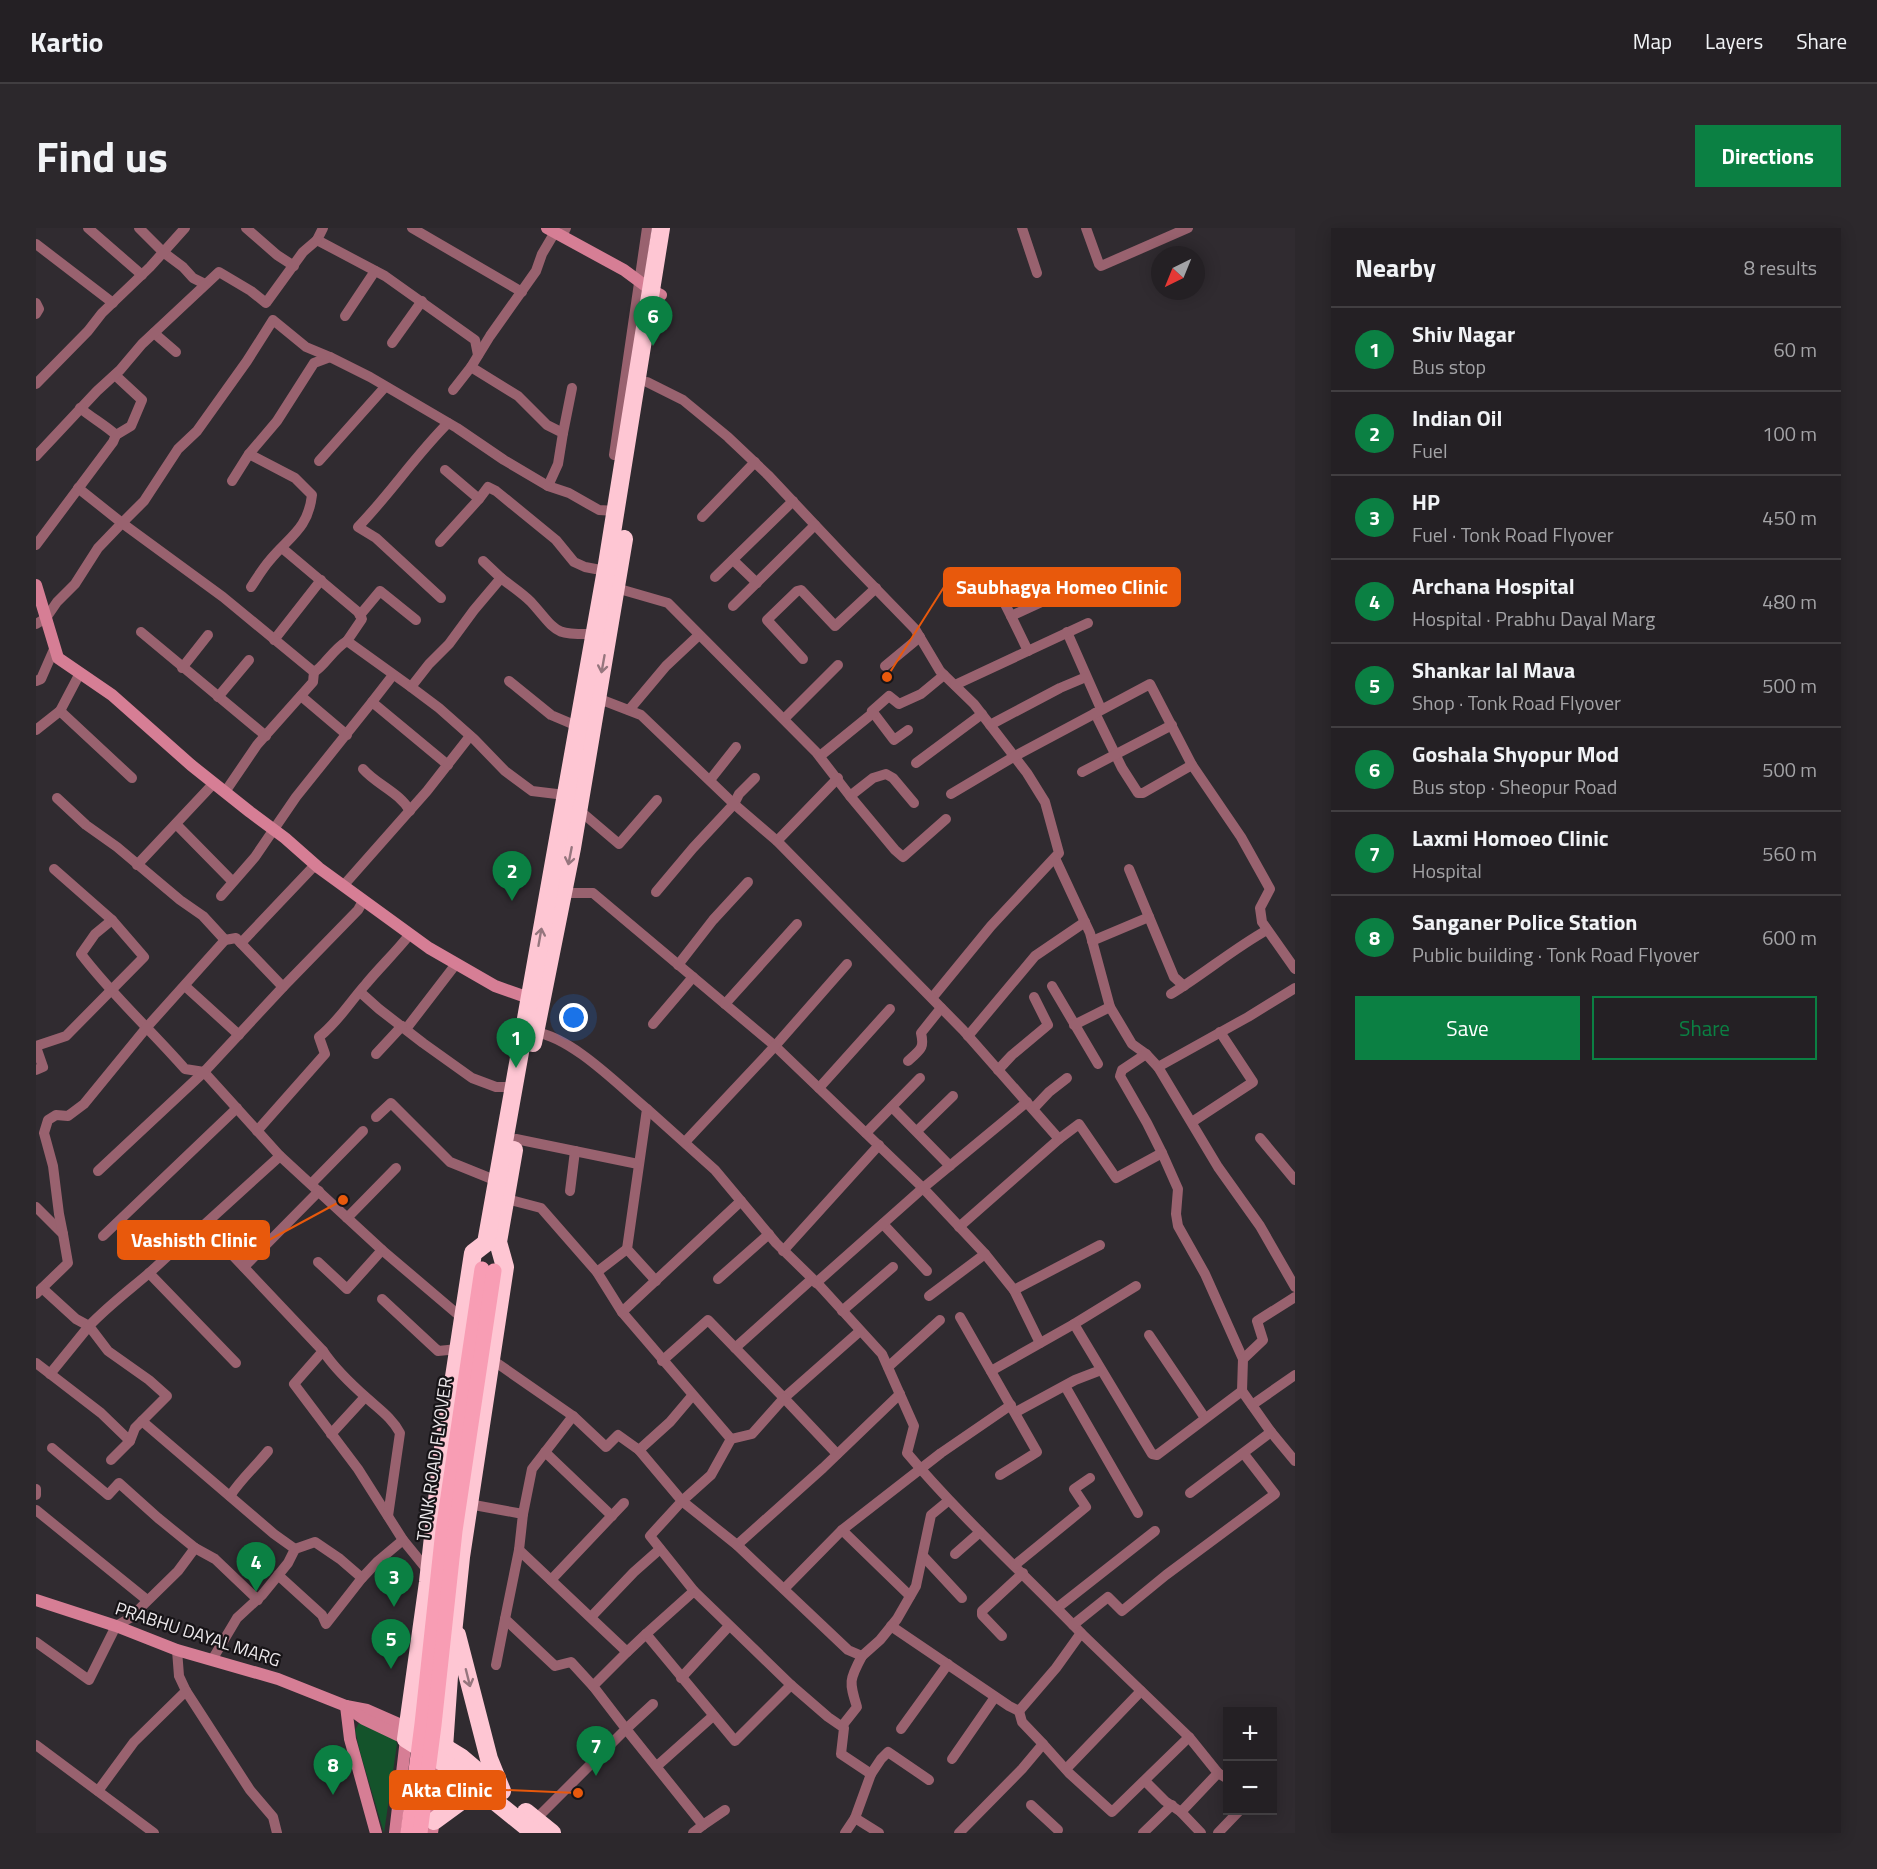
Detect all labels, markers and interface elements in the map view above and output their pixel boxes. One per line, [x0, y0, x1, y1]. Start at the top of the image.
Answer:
text: Kartio [30, 20, 104, 63]
text: Map [1633, 25, 1672, 57]
text: Layers [1705, 25, 1763, 57]
text: Share [1796, 25, 1847, 57]
text: Find us [36, 124, 168, 188]
button: Directions [1695, 125, 1841, 187]
north arrow [1151, 246, 1205, 300]
text: Nearby [1355, 248, 1436, 287]
text: 8 results [1744, 252, 1817, 283]
pin: 6 [634, 296, 672, 346]
text: Shiv Nagar [1412, 317, 1515, 351]
text: 1 [1369, 334, 1380, 365]
text: 60 m [1773, 334, 1817, 365]
text: Bus stop [1412, 351, 1486, 382]
text: Indian Oil [1412, 401, 1502, 435]
text: 2 [1369, 418, 1380, 449]
text: 100 m [1762, 418, 1817, 449]
text: Fuel [1412, 435, 1448, 466]
text: HP [1412, 485, 1440, 519]
text: 3 [1369, 502, 1380, 533]
text: 450 m [1762, 502, 1817, 533]
text: Fuel · Tonk Road Flyover [1412, 519, 1614, 550]
callout: Saubhagya Homeo Clinic [944, 568, 1180, 606]
text: Archana Hospital [1412, 569, 1575, 603]
text: Saubhagya Homeo Clinic [956, 571, 1168, 602]
text: 4 [1369, 586, 1380, 617]
text: 480 m [1762, 586, 1817, 617]
text: Hospital · Prabhu Dayal Marg [1412, 603, 1655, 634]
one-way arrow [597, 653, 608, 673]
text: Shankar lal Mava [1412, 653, 1575, 687]
text: 5 [1369, 670, 1380, 701]
text: 500 m [1762, 670, 1817, 701]
text: Shop · Tonk Road Flyover [1412, 687, 1621, 718]
text: Goshala Shyopur Mod [1412, 737, 1619, 771]
text: 6 [1369, 754, 1380, 785]
text: 500 m [1762, 754, 1817, 785]
text: Bus stop · Sheopur Road [1412, 771, 1617, 802]
text: Laxmi Homoeo Clinic [1412, 821, 1609, 855]
text: 7 [1369, 838, 1380, 869]
text: 560 m [1762, 838, 1817, 869]
one-way arrow [564, 846, 575, 865]
pin: 2 [492, 852, 532, 901]
text: Hospital [1412, 855, 1482, 886]
text: Sanganer Police Station [1412, 905, 1638, 939]
text: 8 [1369, 922, 1380, 953]
text: 600 m [1762, 922, 1817, 953]
one-way arrow [535, 928, 546, 947]
text: Public building · Tonk Road Flyover [1412, 939, 1700, 970]
button: Save [1355, 996, 1580, 1060]
button: Share [1592, 996, 1817, 1060]
your location [559, 1003, 588, 1032]
pin: 1 [496, 1018, 536, 1068]
callout: Vashisth Clinic [118, 1221, 269, 1259]
text: Vashisth Clinic [131, 1224, 257, 1255]
street label: TONK ROAD FLYOVER [409, 1375, 459, 1543]
pin: 4 [236, 1542, 276, 1592]
pin: 3 [374, 1558, 414, 1607]
street label: PRABHU DAYAL MARG [112, 1595, 284, 1673]
pin: 5 [372, 1620, 410, 1669]
one-way arrow [463, 1668, 475, 1687]
map controls [1223, 1707, 1277, 1815]
button: + [1223, 1707, 1277, 1761]
pin: 7 [576, 1726, 616, 1776]
pin: 8 [314, 1746, 352, 1795]
button: − [1223, 1761, 1277, 1815]
callout: Akta Clinic [390, 1771, 505, 1809]
text: Akta Clinic [402, 1774, 492, 1805]

